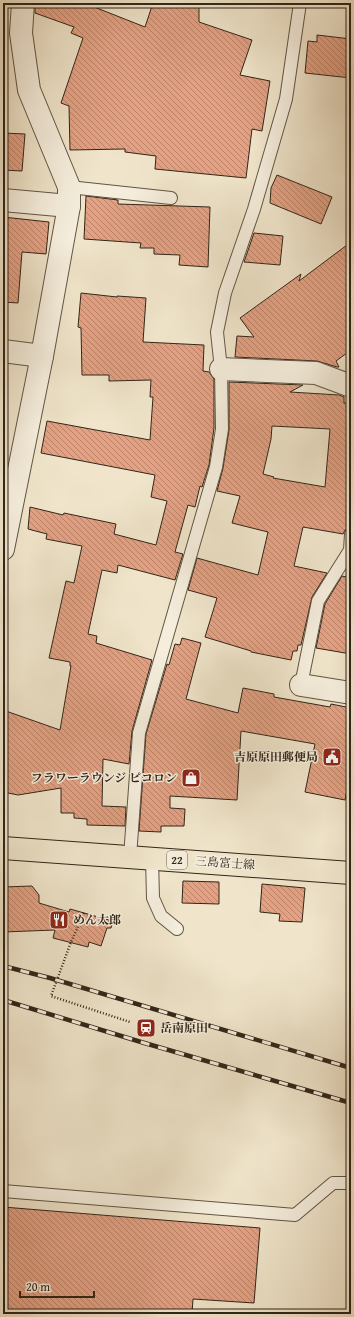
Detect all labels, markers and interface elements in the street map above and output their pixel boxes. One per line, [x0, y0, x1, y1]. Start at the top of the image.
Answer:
public building icon: 吉原原田郵便局 [321, 746, 343, 768]
place label: 吉原原田郵便局 [234, 748, 318, 765]
shop icon: フラワーラウンジ ピコロン [180, 767, 202, 789]
place label: フラワーラウンジ ピコロン [31, 769, 177, 786]
road number: 22 [167, 851, 187, 869]
street label: 三島富士線 [195, 852, 256, 873]
restaurant icon: めん太郎 [48, 909, 70, 931]
place label: めん太郎 [73, 911, 121, 928]
station icon: 岳南原田 [135, 1017, 157, 1039]
place label: 岳南原田 [160, 1019, 208, 1036]
scale bar [20, 1273, 94, 1299]
text: 20 m [26, 1278, 50, 1295]

